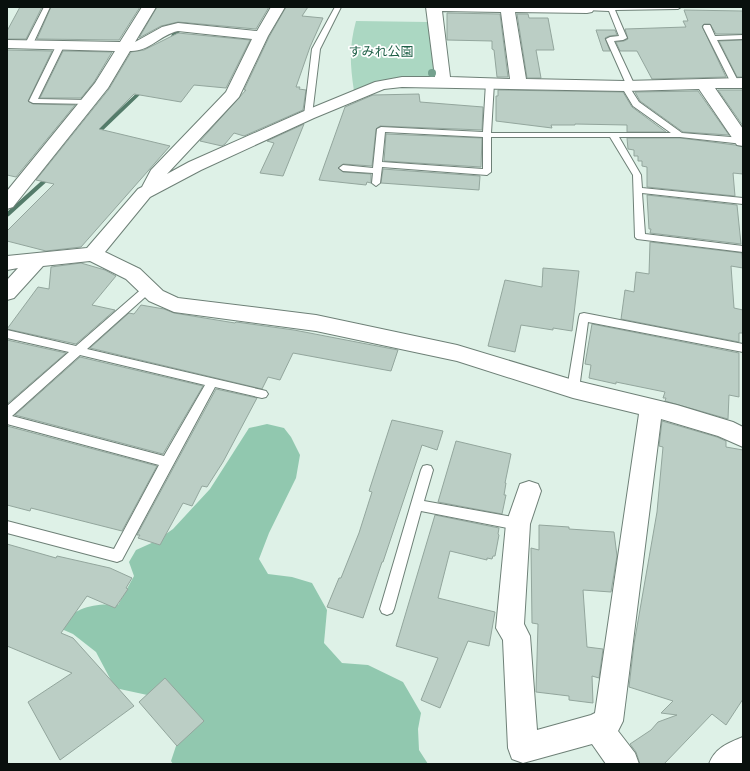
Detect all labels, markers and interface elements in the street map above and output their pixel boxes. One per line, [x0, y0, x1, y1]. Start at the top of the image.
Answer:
park label: すみれ公園 [348, 44, 414, 59]

